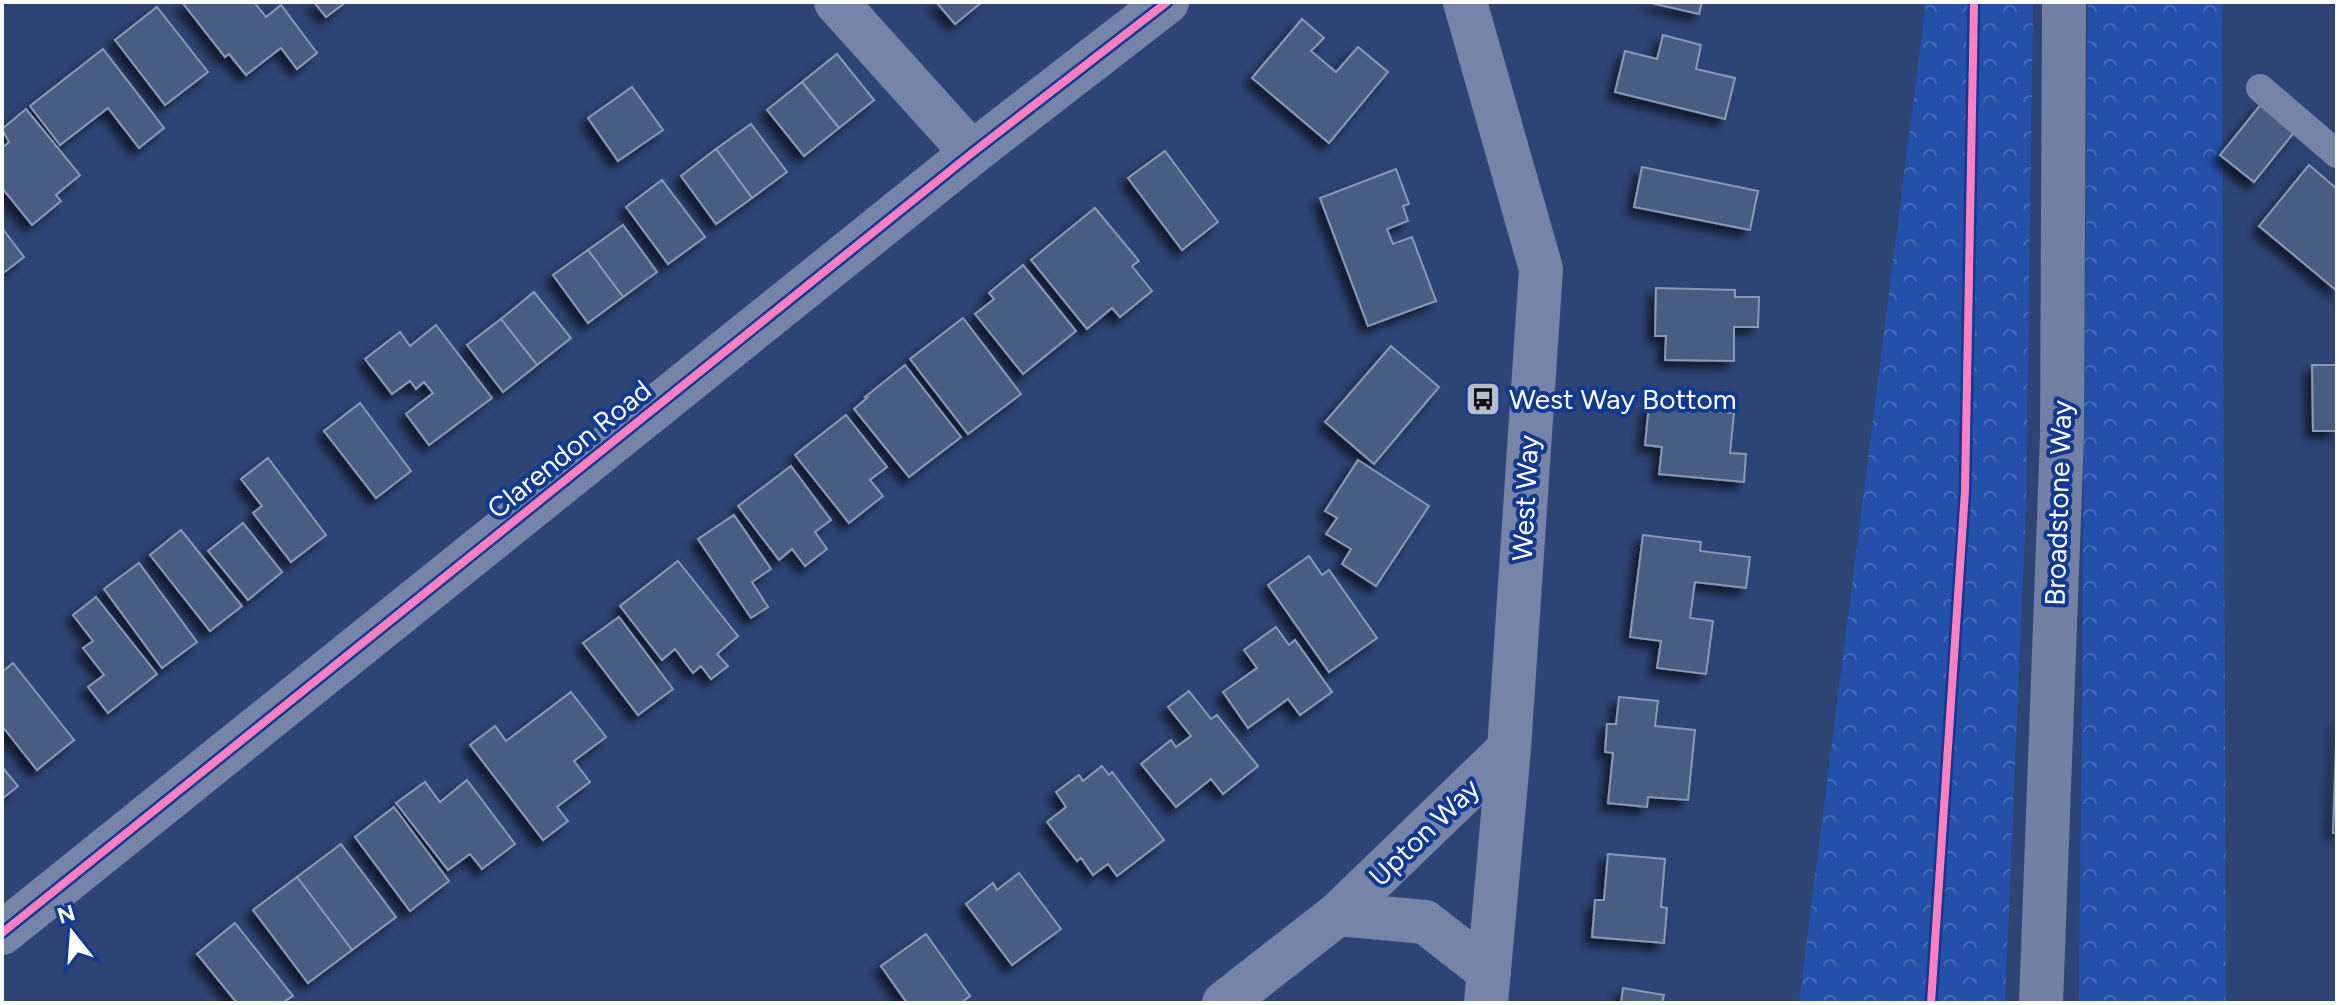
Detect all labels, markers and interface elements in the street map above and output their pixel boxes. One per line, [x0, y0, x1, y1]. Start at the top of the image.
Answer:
street label: Clarendon Road [480, 373, 658, 525]
bus stop icon: West Way Bottom [1464, 380, 1502, 418]
place label: West Way Bottom [1509, 382, 1737, 416]
street label: Broadstone Way [2037, 399, 2079, 606]
street label: West Way [1505, 434, 1545, 562]
street label: Upton Way [1362, 771, 1486, 893]
north arrow [32, 893, 112, 973]
text: N [54, 899, 78, 930]

